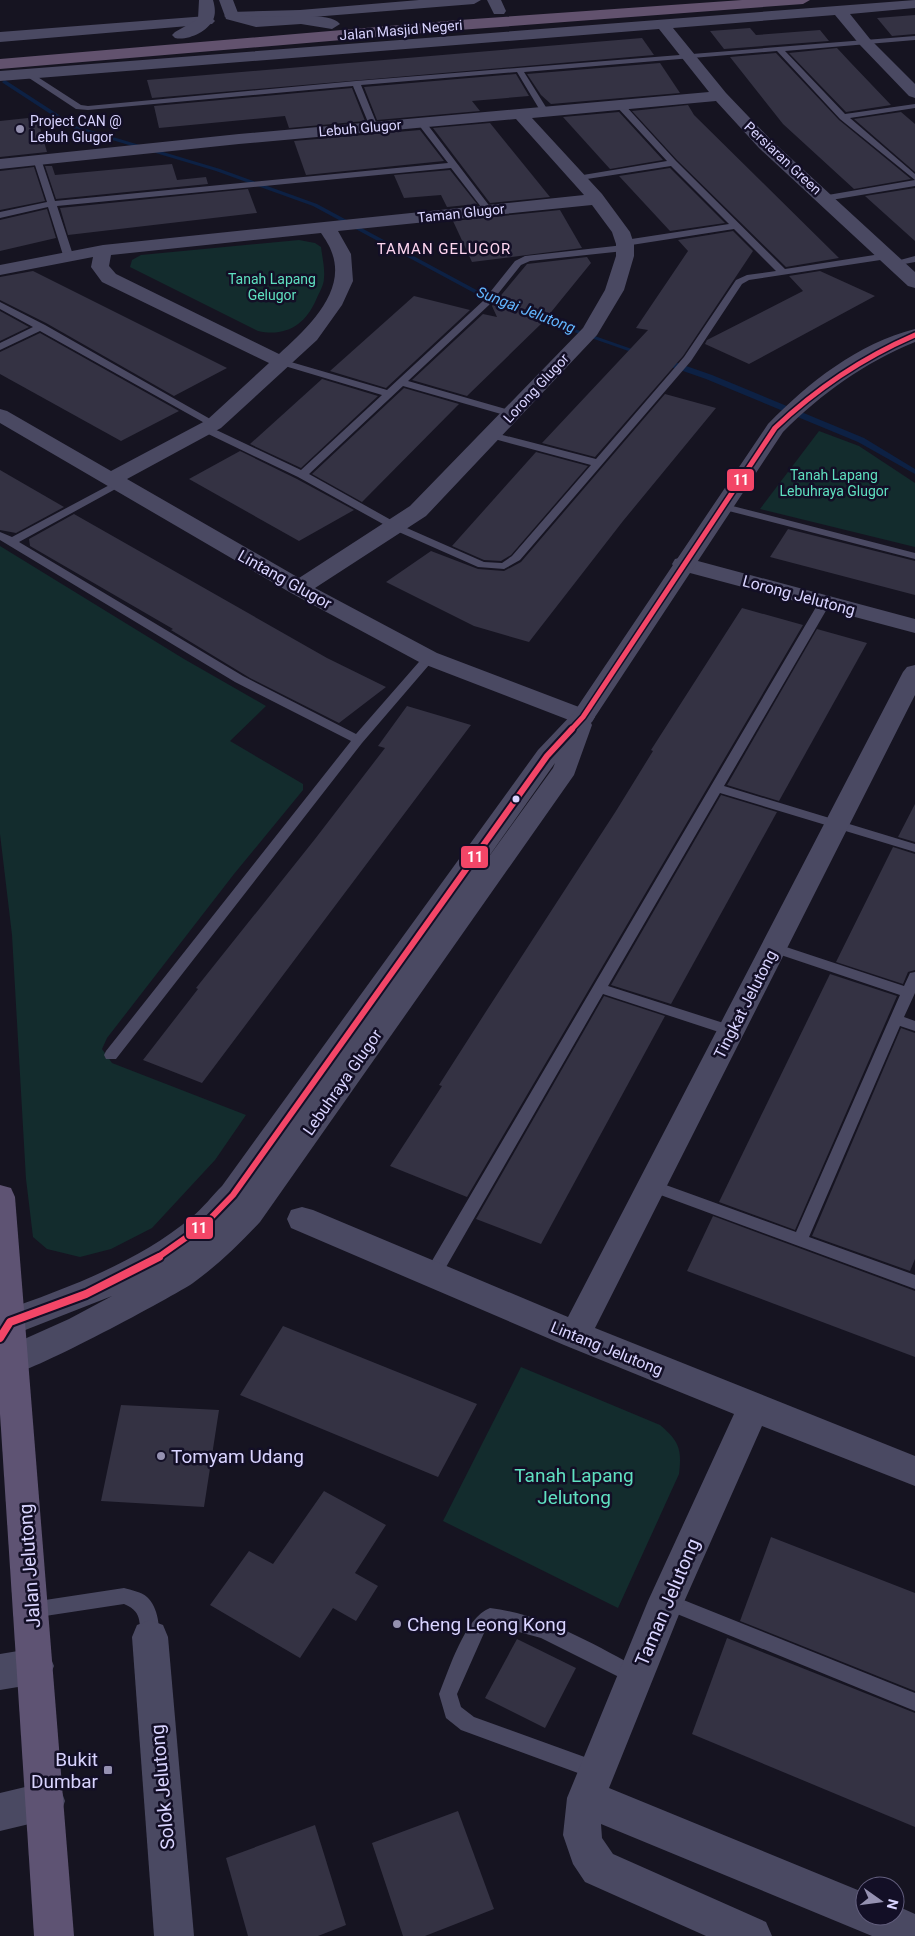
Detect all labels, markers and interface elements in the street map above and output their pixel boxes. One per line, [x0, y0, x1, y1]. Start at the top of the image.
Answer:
street label: Jalan Masjid Negeri [339, 17, 463, 43]
place label: Project CAN @ Lebuh Glugor [30, 113, 122, 145]
street label: Lebuh Glugor [318, 116, 402, 140]
street label: Persiaran Green [741, 118, 825, 198]
marker: Project CAN @ Lebuh Glugor [14, 123, 26, 135]
street label: Taman Glugor [417, 200, 506, 226]
district label: TAMAN GELUGOR [377, 240, 511, 258]
park label: Tanah Lapang Gelugor [228, 271, 316, 303]
water label: Sungai Jelutong [474, 283, 578, 337]
street label: Lorong Glugor [500, 350, 572, 426]
park label: Tanah Lapang Lebuhraya Glugor [779, 467, 889, 499]
line badge: 11 [726, 468, 755, 492]
text: 11 [733, 472, 749, 488]
street label: Lintang Glugor [235, 546, 335, 613]
street label: Lorong Jelutong [740, 571, 857, 620]
unlabelled marker [511, 794, 521, 804]
line badge: 11 [460, 845, 489, 869]
text: 11 [467, 849, 483, 865]
street label: Tingkat Jelutong [710, 947, 781, 1062]
street label: Lebuhraya Glugor [299, 1025, 386, 1139]
line badge: 11 [185, 1216, 214, 1240]
text: 11 [191, 1220, 207, 1236]
street label: Lintang Jelutong [548, 1317, 666, 1380]
place label: Tomyam Udang [171, 1445, 304, 1468]
marker: Tomyam Udang [155, 1450, 167, 1462]
park label: Tanah Lapang Jelutong [514, 1464, 634, 1509]
street label: Jalan Jelutong [14, 1503, 45, 1629]
street label: Taman Jelutong [630, 1535, 705, 1670]
place label: Cheng Leong Kong [407, 1613, 566, 1636]
marker: Cheng Leong Kong [391, 1618, 403, 1630]
street label: Solok Jelutong [146, 1723, 179, 1851]
place label: Bukit Dumbar [31, 1748, 99, 1793]
marker: Bukit Dumbar [102, 1764, 114, 1776]
north arrow [855, 1876, 905, 1926]
text: N [884, 1897, 902, 1911]

